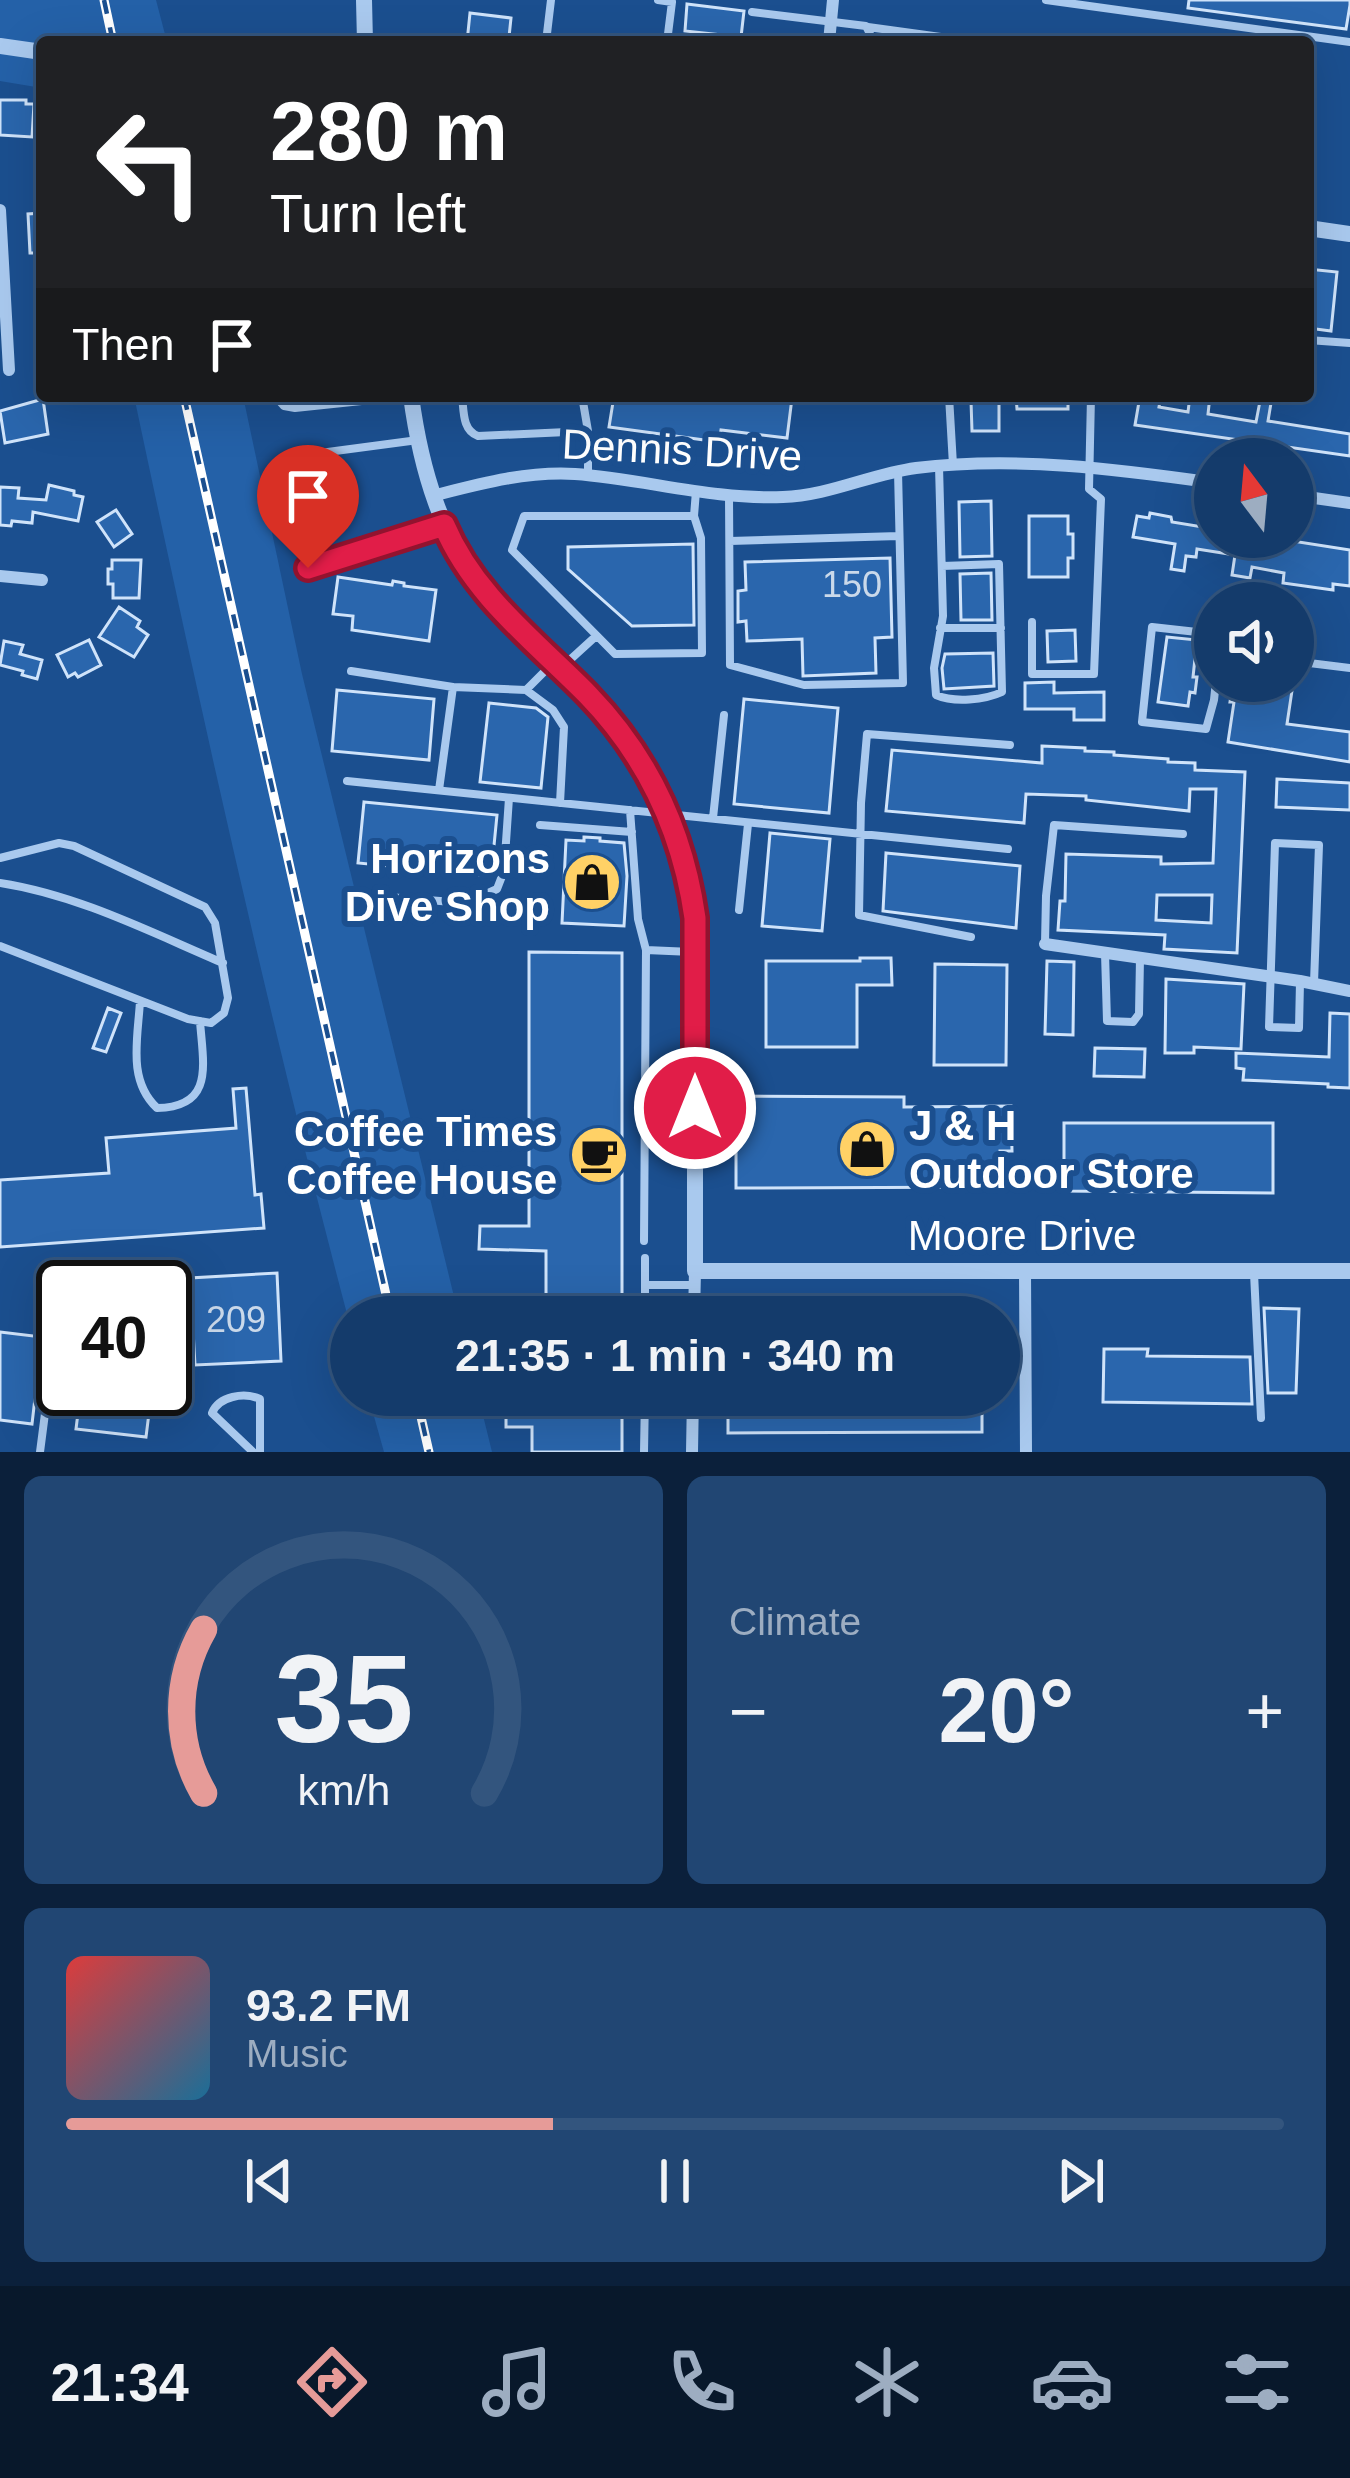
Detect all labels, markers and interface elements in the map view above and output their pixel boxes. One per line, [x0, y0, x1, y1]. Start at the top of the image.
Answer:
icon: left [72, 84, 228, 240]
text: 280 m [270, 84, 508, 178]
text: Turn left [270, 183, 466, 243]
icon: arrive [199, 312, 265, 378]
text: Then [72, 319, 175, 370]
street label: Dennis Drive [561, 420, 803, 480]
north arrow [1194, 438, 1314, 558]
map controls [1194, 438, 1314, 702]
pin [257, 445, 359, 568]
icon: arrive [275, 463, 341, 529]
house number: 150 [822, 564, 882, 605]
button: sound [1194, 582, 1314, 702]
place label: Horizons Dive Shop [345, 835, 550, 930]
shop icon: Horizons Dive Shop [561, 851, 623, 913]
position arrow [632, 1045, 758, 1171]
place label: J & H Outdoor Store [909, 1102, 1194, 1197]
place label: Coffee Times Coffee House [286, 1108, 557, 1203]
shop icon: J & H Outdoor Store [836, 1118, 898, 1180]
cafe icon: Coffee Times Coffee House [568, 1124, 630, 1186]
street label: Moore Drive [908, 1212, 1136, 1259]
speed limit sign: 40 [36, 1260, 192, 1416]
house number: 209 [206, 1299, 266, 1340]
text: 21:35 · 1 min · 340 m [455, 1330, 895, 1381]
text: Climate [729, 1600, 861, 1643]
text: 35 [274, 1629, 413, 1768]
text: 20° [938, 1661, 1075, 1761]
text: − [729, 1674, 768, 1748]
text: + [1245, 1674, 1284, 1748]
text: km/h [297, 1766, 390, 1814]
text: 93.2 FM [246, 1980, 411, 2031]
text: Music [246, 2032, 348, 2075]
icon: previous [236, 2148, 302, 2214]
icon: pause [642, 2148, 708, 2214]
icon: next [1048, 2148, 1114, 2214]
icon: directions [290, 2340, 374, 2424]
icon: music [475, 2340, 559, 2424]
icon: phone [660, 2340, 744, 2424]
icon: climate [845, 2340, 929, 2424]
icon: car [1030, 2340, 1114, 2424]
icon: filters [1215, 2340, 1299, 2424]
text: 21:34 [51, 2352, 189, 2412]

